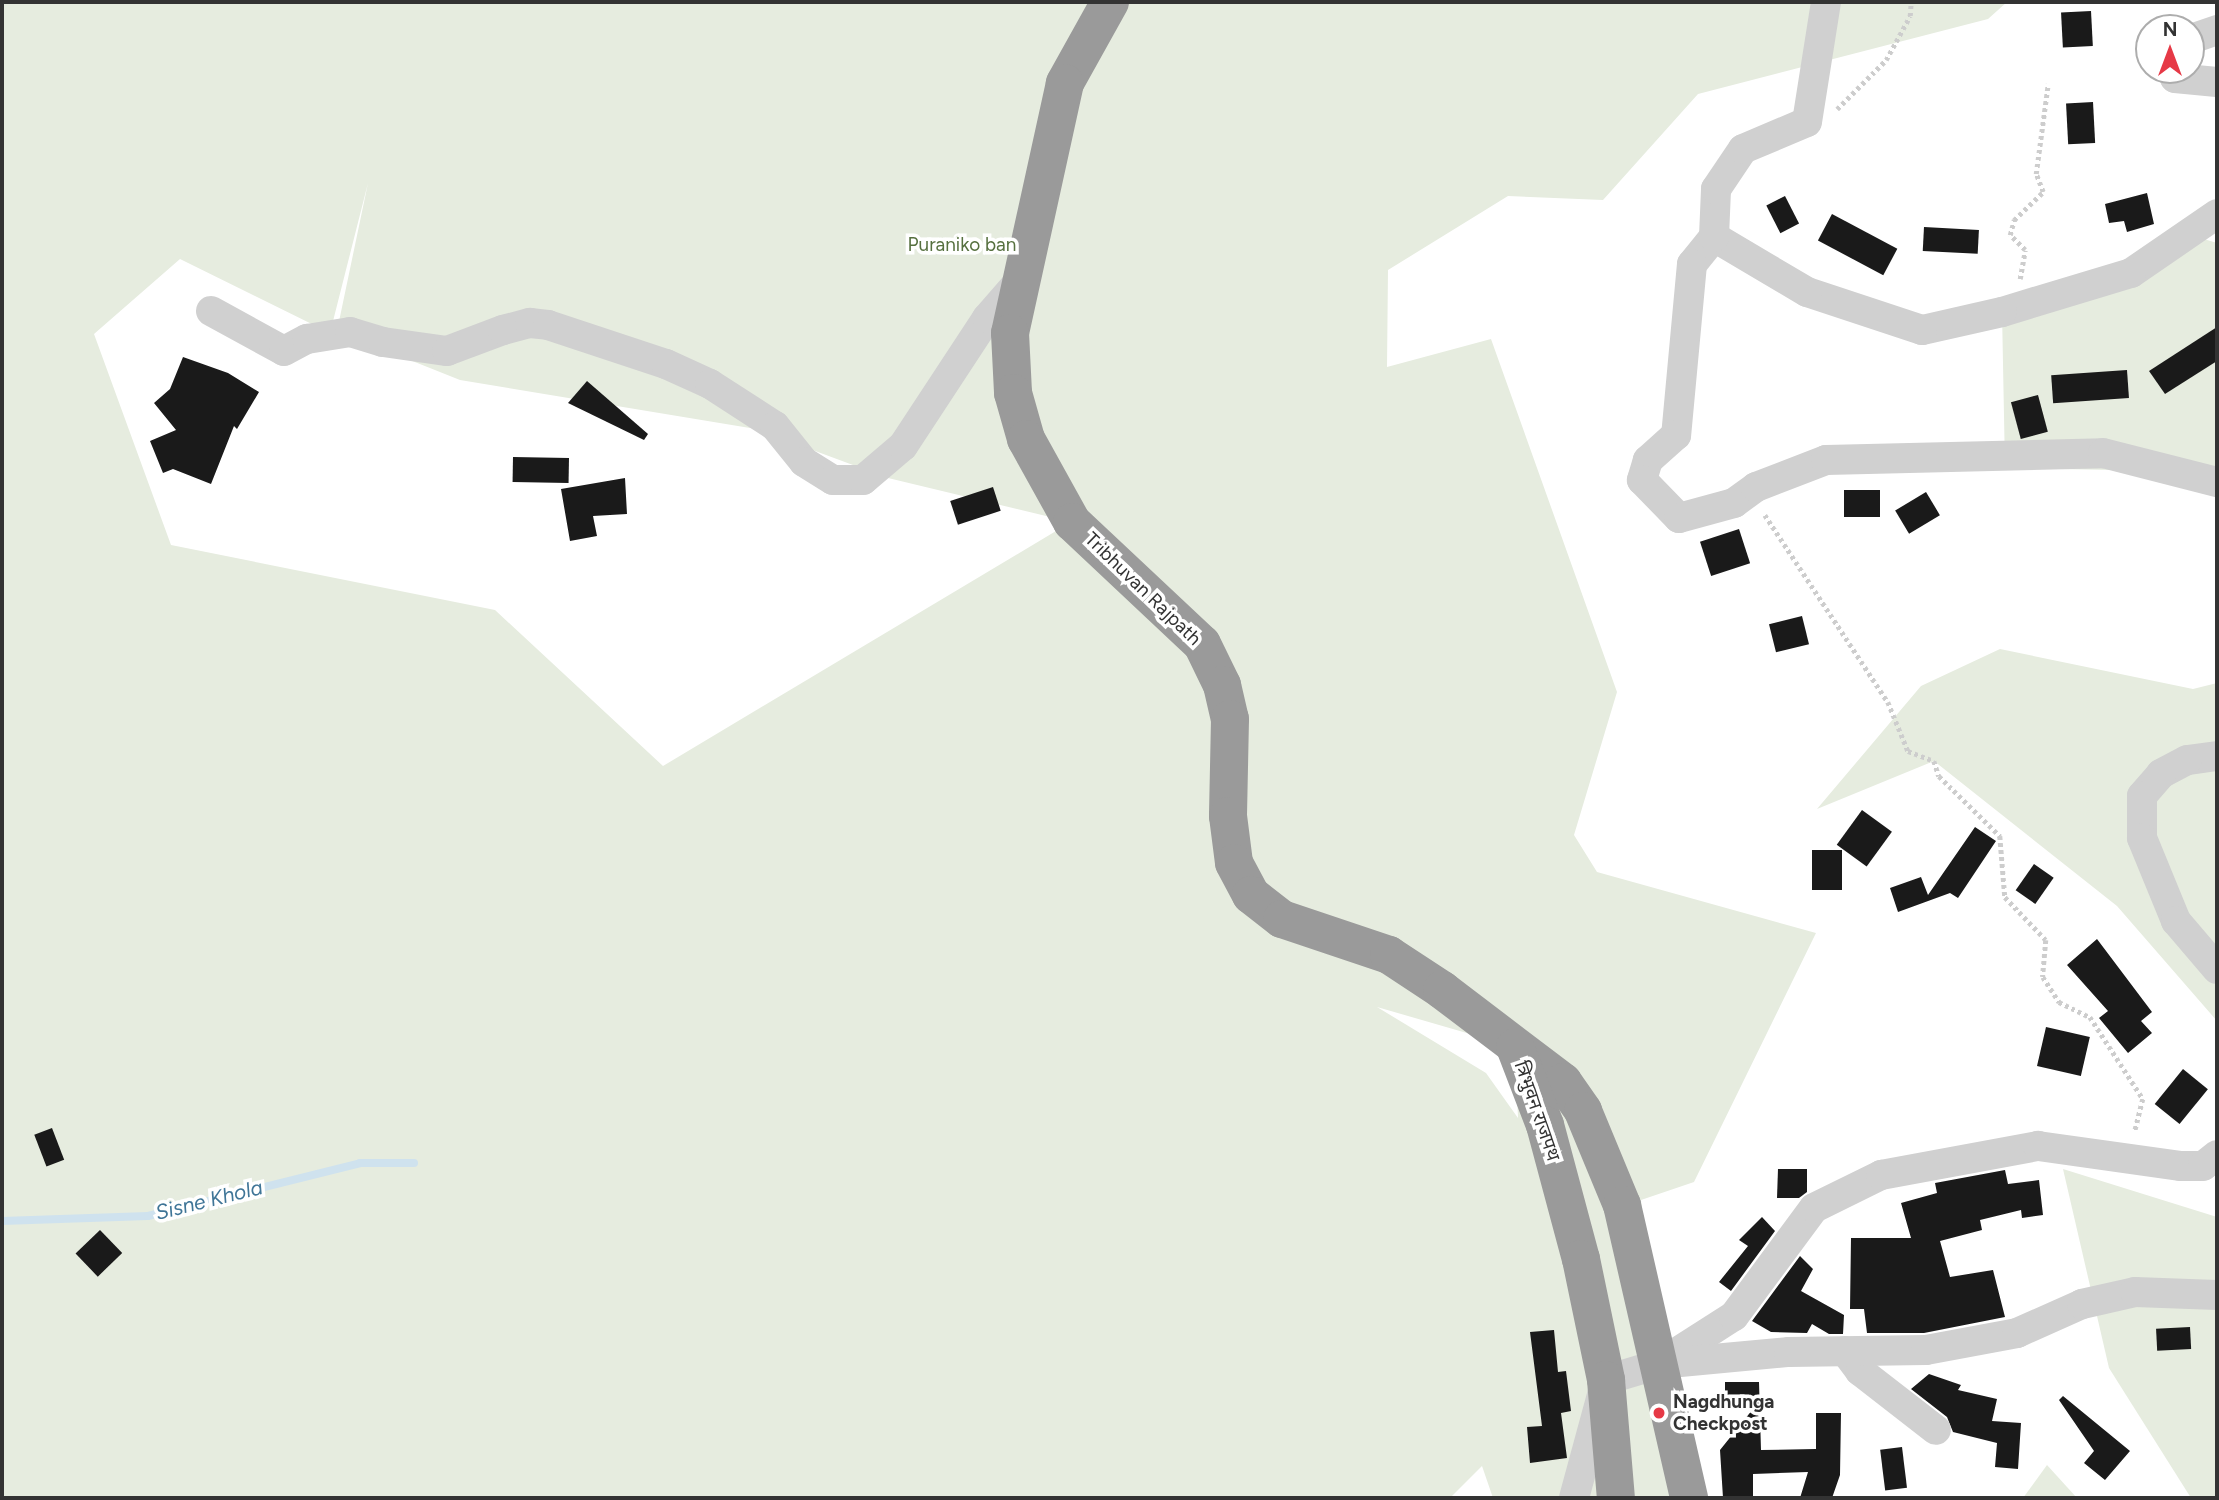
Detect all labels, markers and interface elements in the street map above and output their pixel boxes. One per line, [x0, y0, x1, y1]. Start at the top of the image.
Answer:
north arrow [2135, 14, 2205, 84]
text: N [2163, 18, 2177, 41]
park label: Puraniko ban [908, 234, 1016, 256]
street label: Tribhuvan Rajpath [1080, 528, 1206, 650]
street label: त्रिभुवन राजपथ [1509, 1058, 1565, 1164]
water label: Sisne Khola [153, 1174, 265, 1226]
place label: Nagdhunga Checkpost [1673, 1391, 1774, 1435]
marker: Nagdhunga Checkpost [1651, 1405, 1667, 1421]

